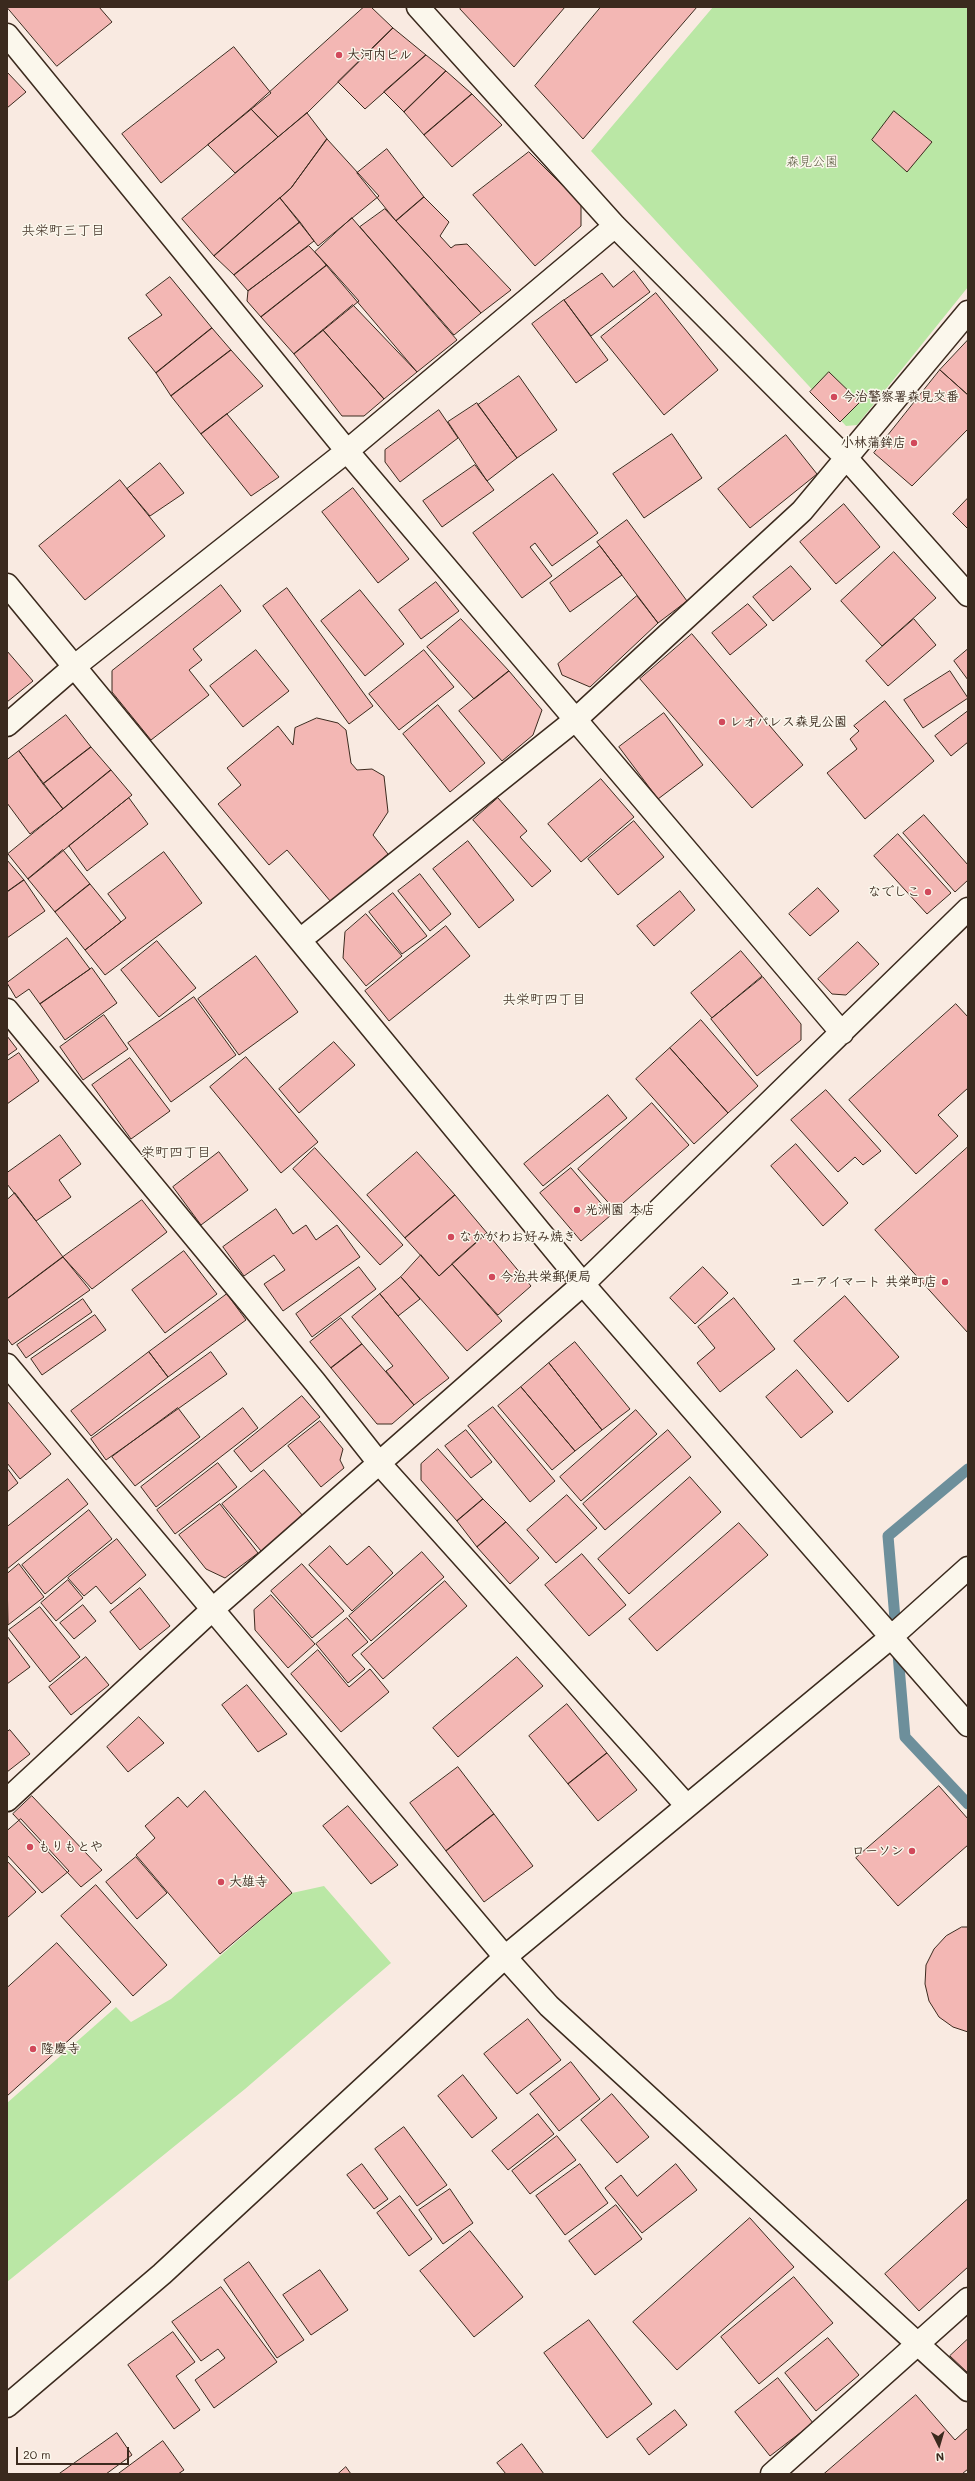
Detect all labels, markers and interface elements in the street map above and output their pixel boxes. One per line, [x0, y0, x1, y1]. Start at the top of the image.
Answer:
place label: 大河内ビル [347, 47, 412, 63]
marker: 大河内ビル [334, 50, 344, 60]
park label: 森見公園 [786, 154, 838, 170]
district label: 共栄町三丁目 [21, 223, 105, 239]
place label: 今治警察署森見交番 [842, 389, 959, 405]
marker: 今治警察署森見交番 [829, 392, 839, 402]
place label: 小林蒲鉾店 [841, 435, 906, 451]
marker: 小林蒲鉾店 [909, 438, 919, 448]
place label: レオパレス森見公園 [730, 714, 847, 730]
marker: レオパレス森見公園 [717, 717, 727, 727]
place label: なでしこ [868, 884, 920, 900]
marker: なでしこ [923, 887, 933, 897]
district label: 共栄町四丁目 [502, 992, 586, 1008]
district label: 栄町四丁目 [141, 1145, 211, 1161]
place label: 光洲園 本店 [585, 1202, 655, 1218]
marker: 光洲園 本店 [572, 1205, 582, 1215]
place label: なかがわお好み焼き [459, 1229, 576, 1245]
marker: なかがわお好み焼き [446, 1232, 456, 1242]
place label: 今治共栄郵便局 [500, 1269, 591, 1285]
marker: 今治共栄郵便局 [487, 1272, 497, 1282]
place label: ユーアイマート 共栄町店 [790, 1274, 937, 1290]
marker: ユーアイマート 共栄町店 [940, 1277, 950, 1287]
place label: もりもとや [38, 1839, 103, 1855]
marker: もりもとや [25, 1842, 35, 1852]
place label: ローソン [852, 1843, 904, 1859]
marker: ローソン [907, 1846, 917, 1856]
place label: 大雄寺 [229, 1874, 268, 1890]
marker: 大雄寺 [216, 1877, 226, 1887]
place label: 隆慶寺 [41, 2041, 80, 2057]
marker: 隆慶寺 [28, 2044, 38, 2054]
north arrow [919, 2425, 959, 2465]
scale bar [18, 2439, 131, 2465]
text: 20 m [23, 2446, 51, 2462]
text: N [935, 2450, 945, 2465]

